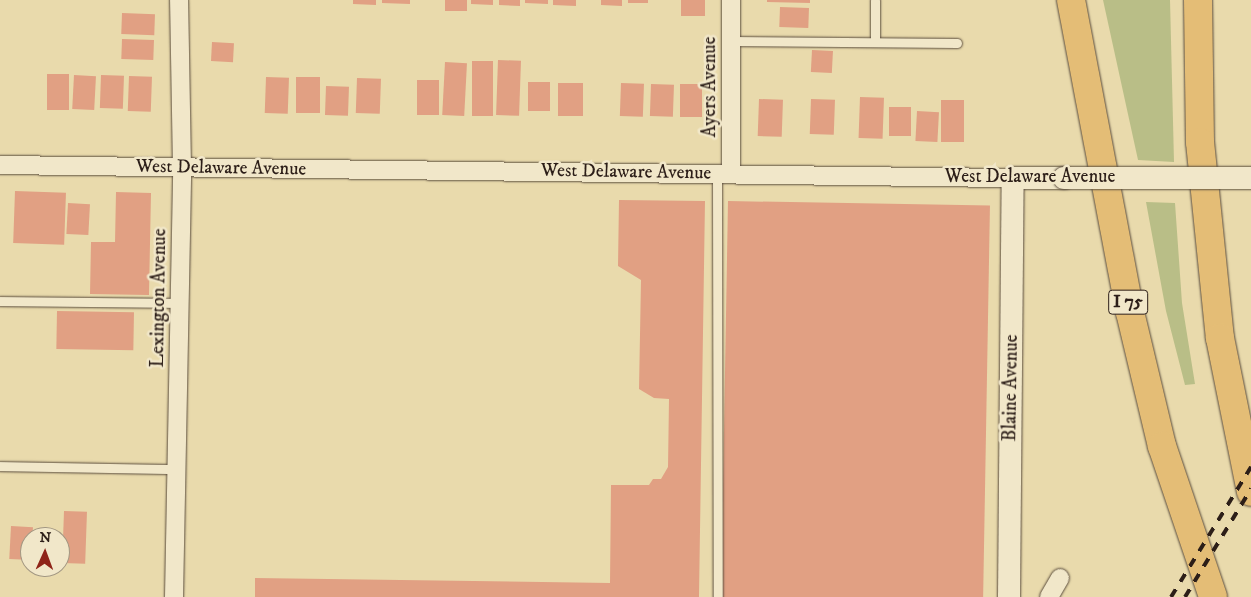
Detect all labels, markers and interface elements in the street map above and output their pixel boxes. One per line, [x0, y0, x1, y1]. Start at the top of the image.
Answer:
street label: Ayers Avenue [699, 37, 721, 137]
street label: West Delaware Avenue [136, 155, 306, 181]
street label: West Delaware Avenue [541, 159, 711, 185]
street label: West Delaware Avenue [945, 166, 1115, 188]
street label: Lexington Avenue [146, 228, 172, 368]
road number: I 75 [1108, 286, 1148, 318]
street label: Blaine Avenue [999, 334, 1023, 442]
north arrow [20, 527, 70, 577]
text: N [39, 529, 52, 547]

